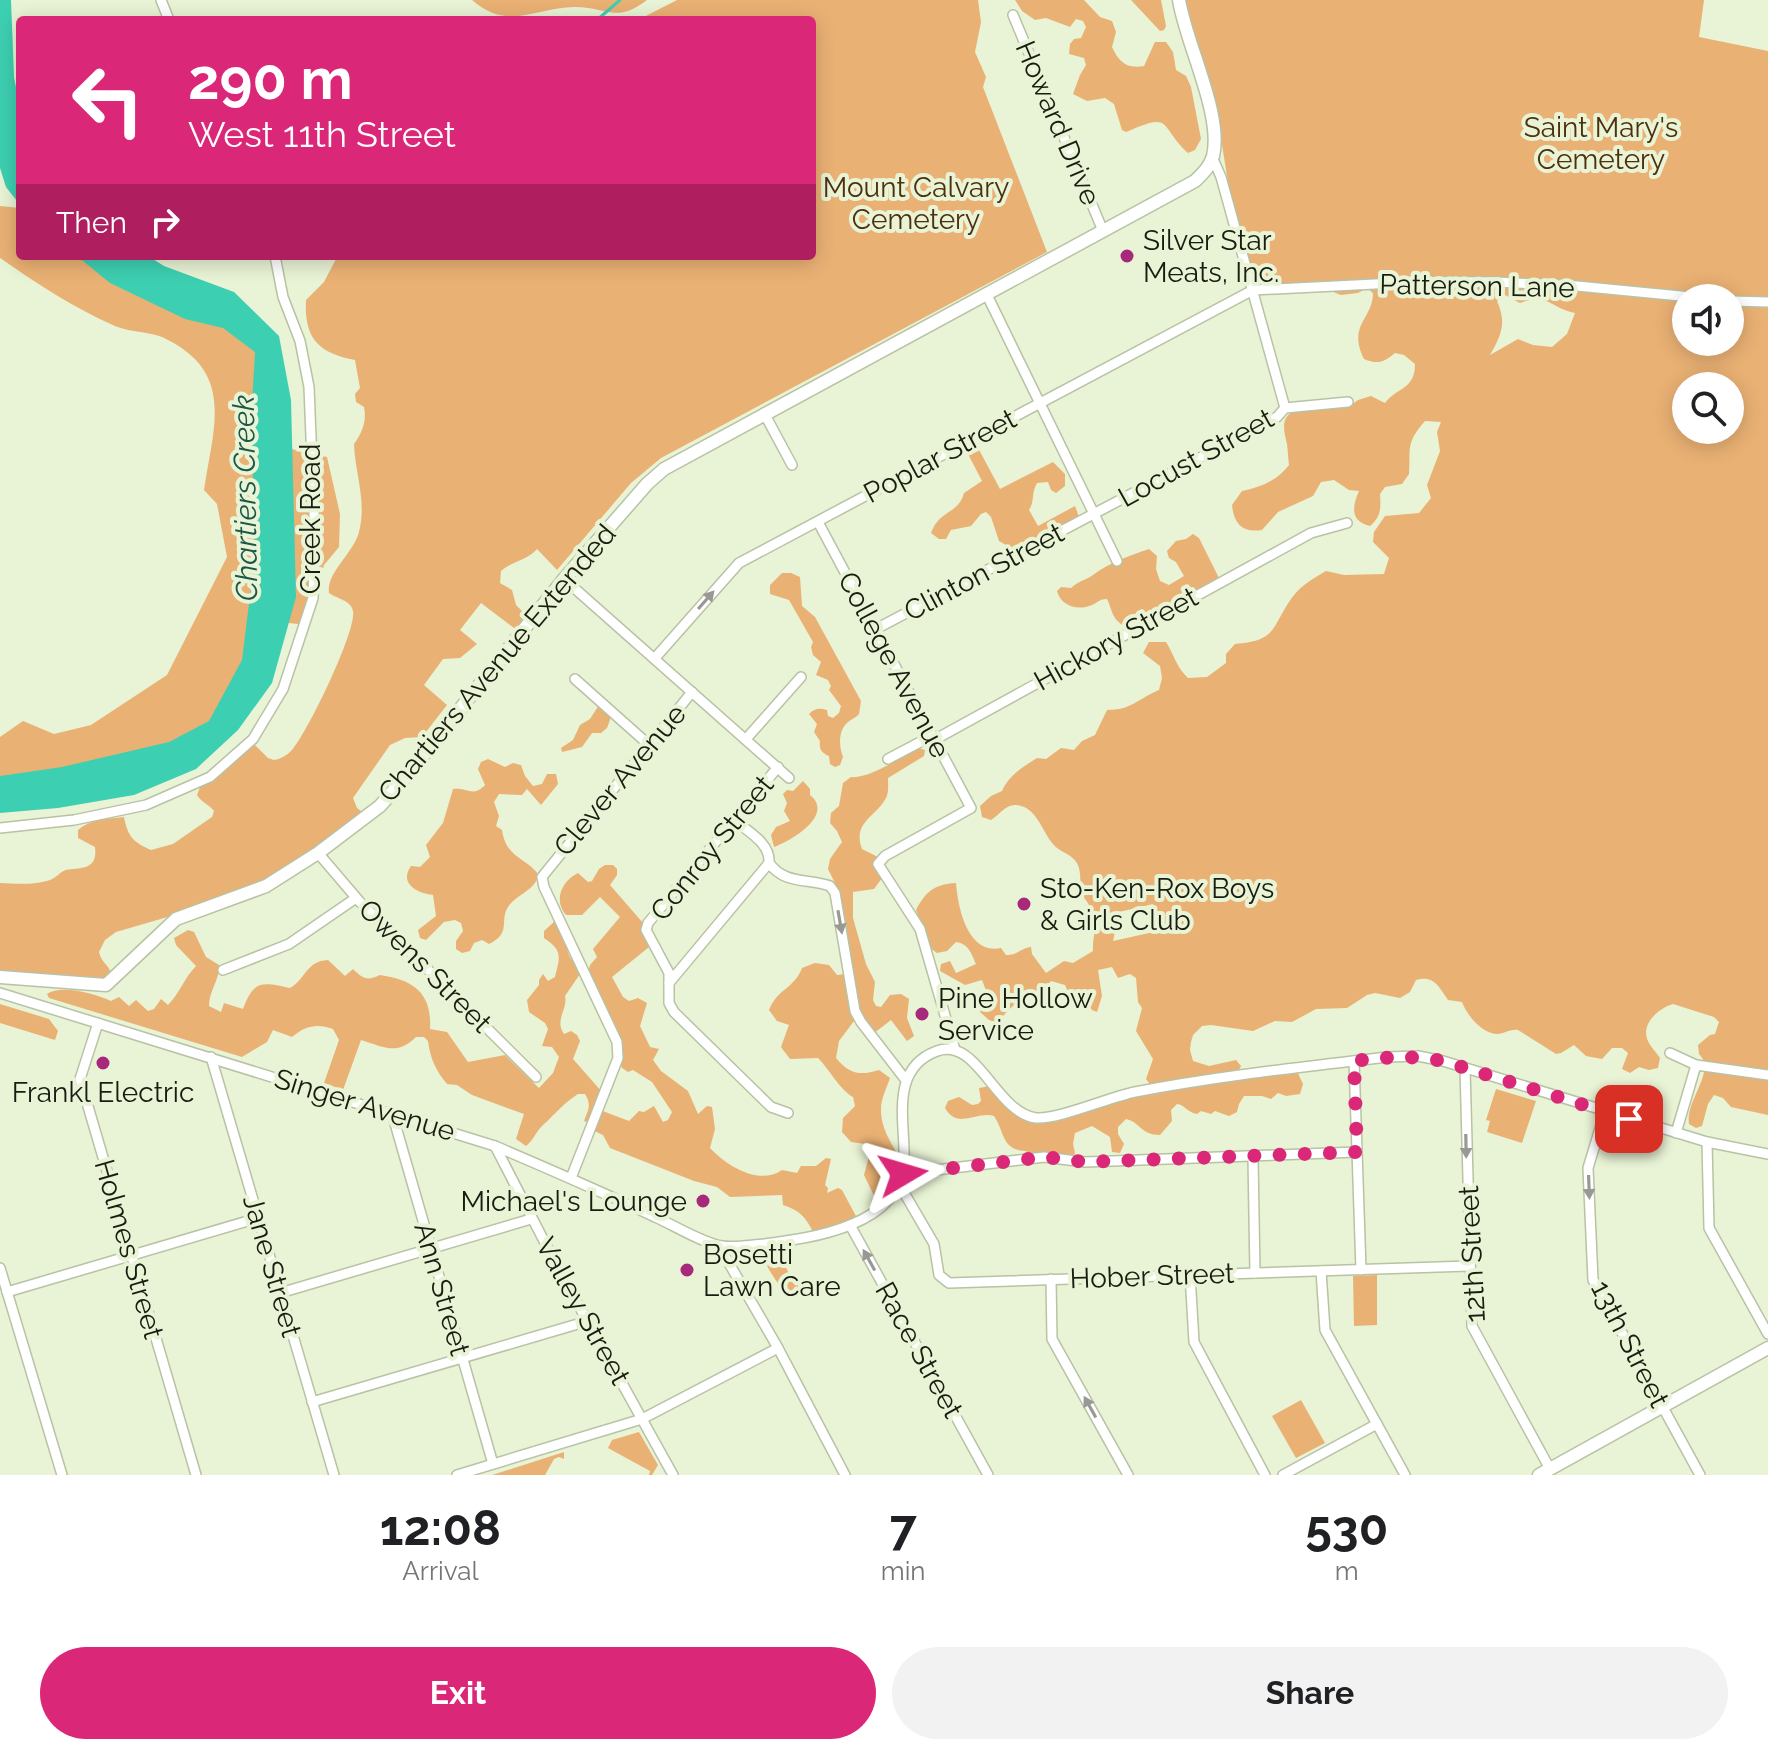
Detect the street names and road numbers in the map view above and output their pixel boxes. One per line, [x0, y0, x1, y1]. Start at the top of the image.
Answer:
street label: Howard Drive [1009, 36, 1107, 210]
street label: Patterson Lane [1379, 268, 1575, 304]
street label: Locust Street [1113, 401, 1280, 514]
street label: Poplar Street [858, 402, 1022, 510]
street label: Creek Road [294, 444, 327, 594]
street label: Clinton Street [899, 516, 1070, 628]
street label: Chartiers Avenue Extended [371, 518, 623, 808]
street label: College Avenue [831, 566, 957, 764]
street label: Hickory Street [1028, 580, 1204, 698]
street label: Clever Avenue [547, 698, 693, 862]
street label: Conroy Street [644, 768, 781, 927]
street label: Owens Street [352, 893, 499, 1040]
street label: Singer Avenue [271, 1062, 459, 1148]
street label: Holmes Street [88, 1155, 171, 1343]
street label: 12th Street [1452, 1184, 1492, 1323]
street label: Jane Street [236, 1191, 308, 1341]
street label: Ann Street [407, 1219, 477, 1360]
street label: Valley Street [529, 1232, 637, 1391]
street label: Hober Street [1069, 1257, 1236, 1295]
street label: 13th Street [1584, 1275, 1676, 1413]
street label: Race Street [868, 1277, 970, 1424]

